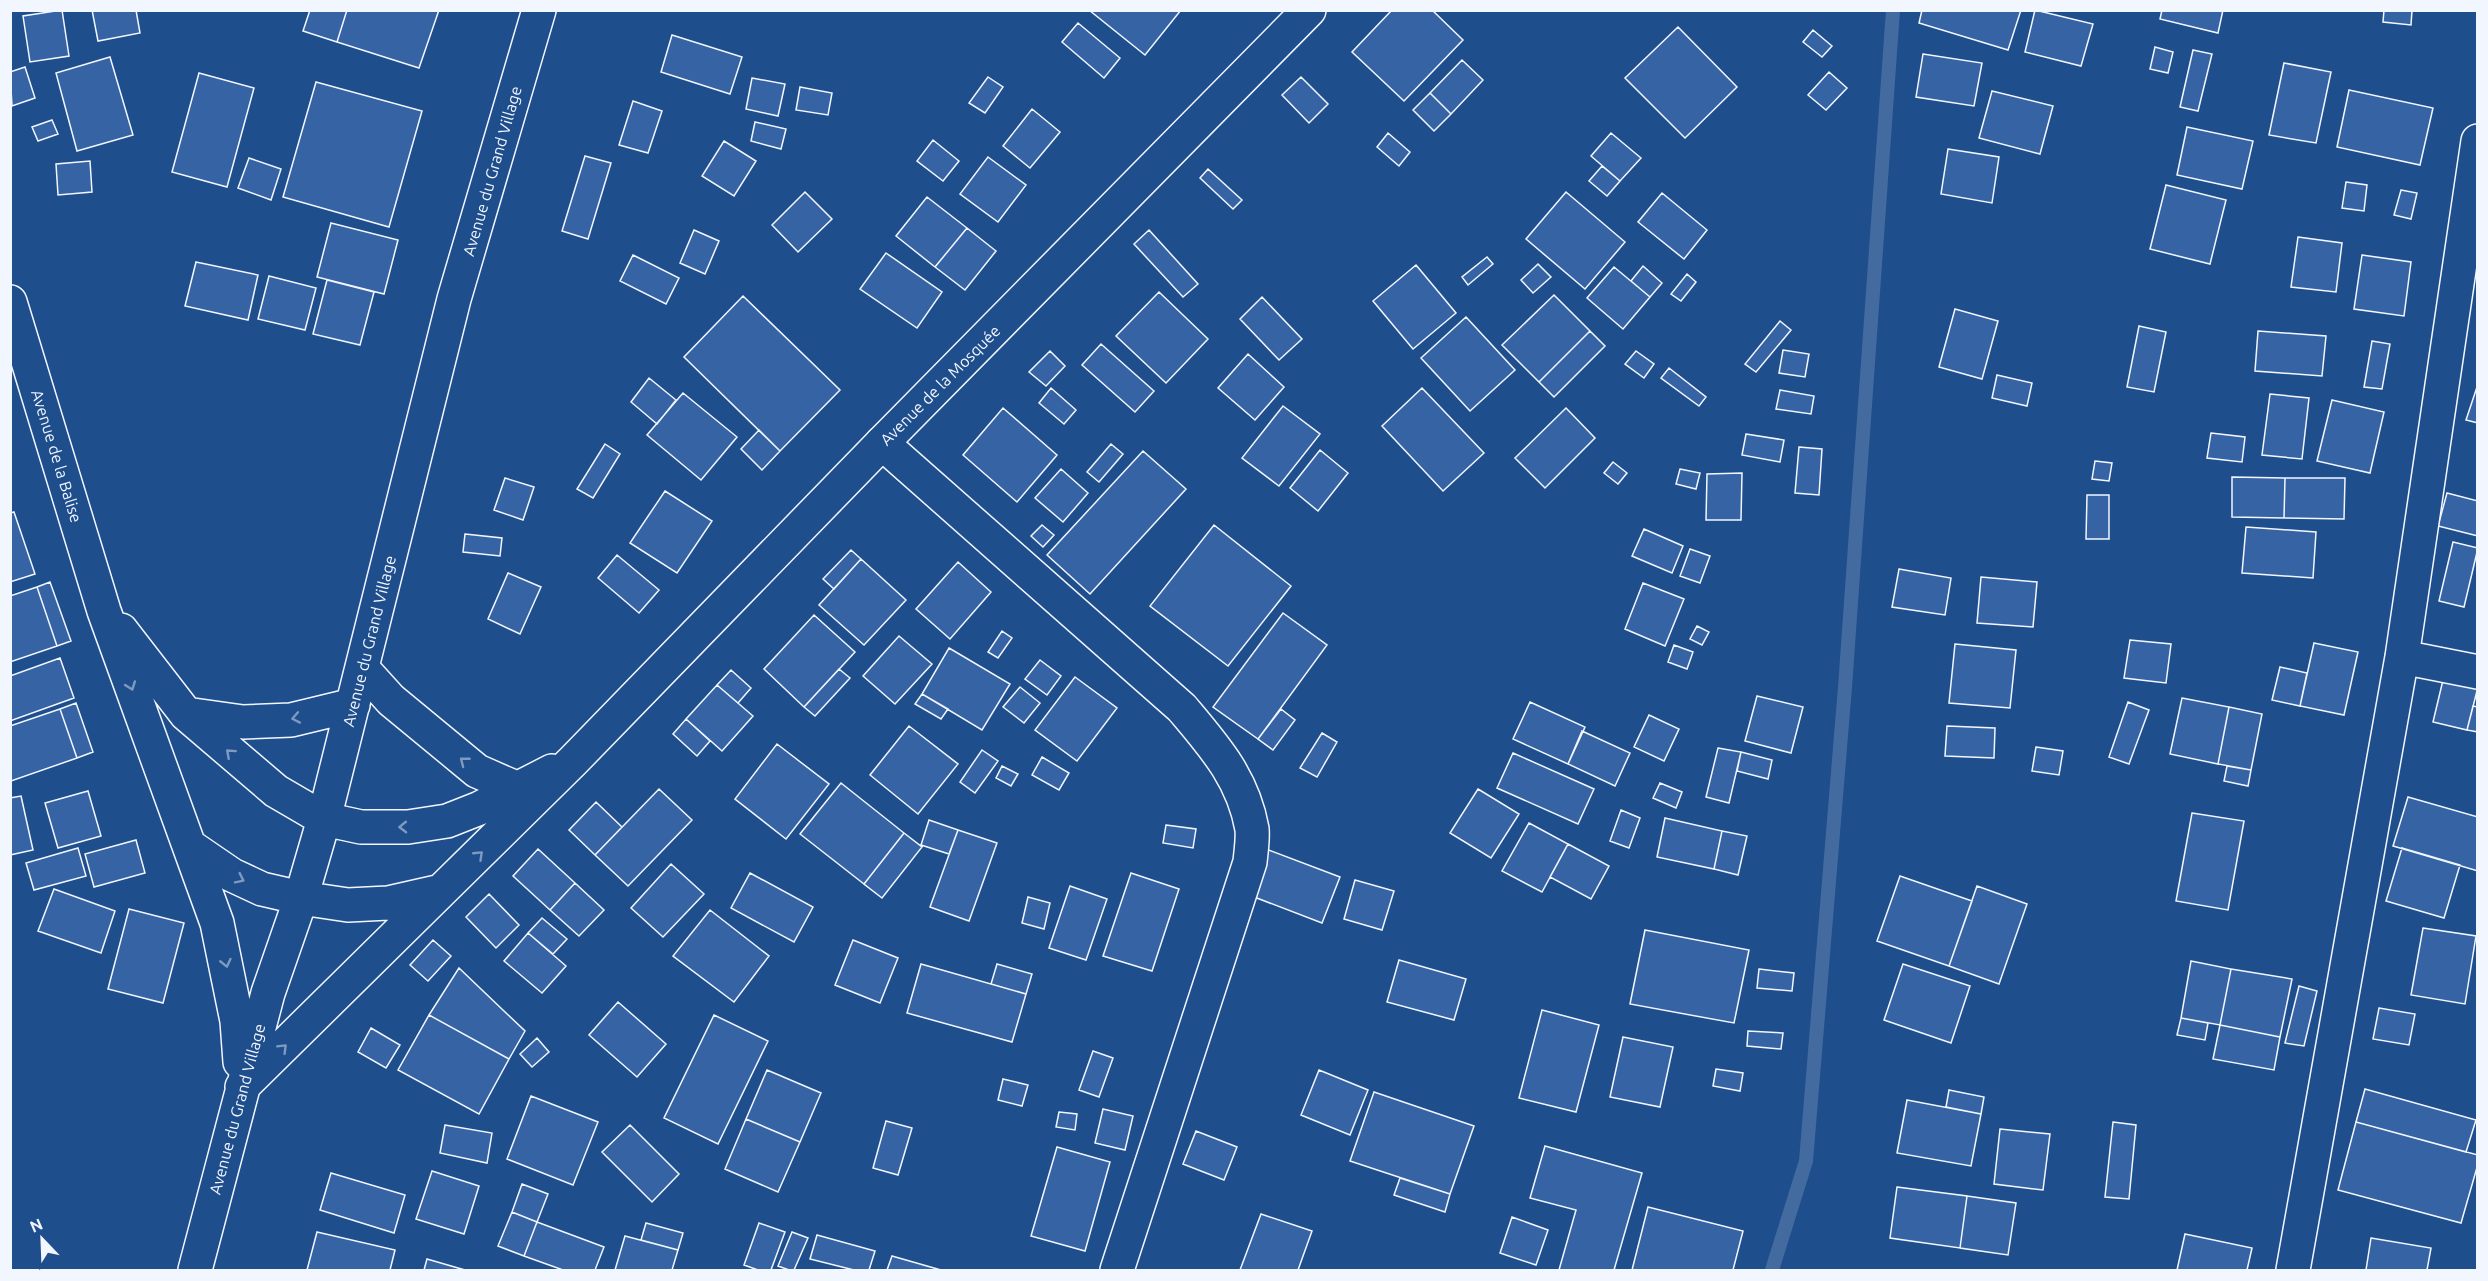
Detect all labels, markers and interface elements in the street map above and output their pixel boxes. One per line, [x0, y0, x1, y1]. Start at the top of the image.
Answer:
street label: Avenue du Grand Village [459, 84, 525, 258]
street label: Avenue de la Mosquée [876, 321, 1004, 449]
street label: Avenue de la Balise [28, 387, 86, 525]
street label: Avenue du Grand Village [339, 553, 399, 729]
one-way arrow [124, 679, 136, 690]
one-way arrow [292, 711, 302, 724]
one-way arrow [226, 749, 236, 760]
one-way arrow [460, 757, 471, 768]
one-way arrow [398, 820, 407, 833]
one-way arrow [472, 851, 482, 862]
one-way arrow [234, 871, 245, 883]
one-way arrow [219, 958, 232, 968]
street label: Avenue du Grand Village [206, 1022, 268, 1196]
one-way arrow [275, 1044, 286, 1055]
north arrow [12, 1209, 72, 1269]
text: N [27, 1215, 45, 1236]

